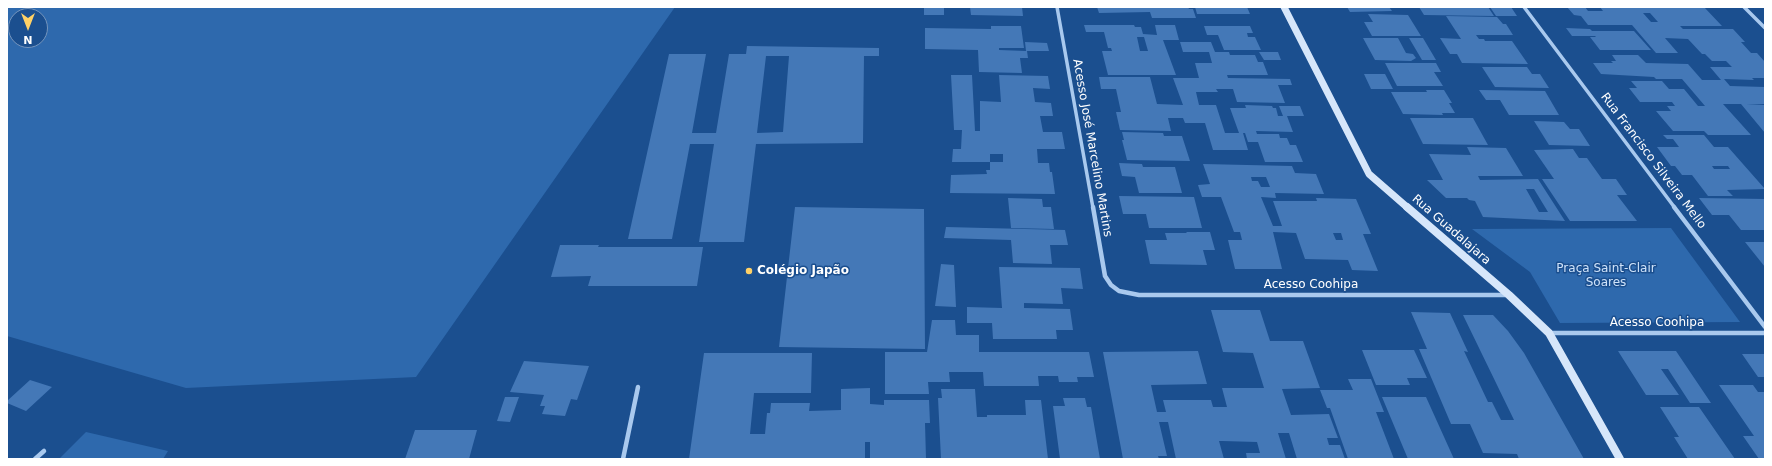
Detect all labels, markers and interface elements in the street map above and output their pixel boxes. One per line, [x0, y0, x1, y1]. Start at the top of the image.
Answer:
north arrow [8, 8, 48, 48]
text: N [23, 33, 33, 46]
street label: Acesso José Marcelino Martins [1069, 58, 1115, 238]
street label: Rua Francisco Silveira Mello [1597, 90, 1709, 232]
street label: Rua Guadalajara [1409, 192, 1493, 268]
park label: Praça Saint-Clair Soares [1556, 262, 1656, 290]
place label: Colégio Japão [757, 264, 849, 278]
marker: Colégio Japão [744, 266, 754, 276]
street label: Acesso Coohipa [1264, 278, 1358, 292]
street label: Acesso Coohipa [1610, 316, 1704, 330]

